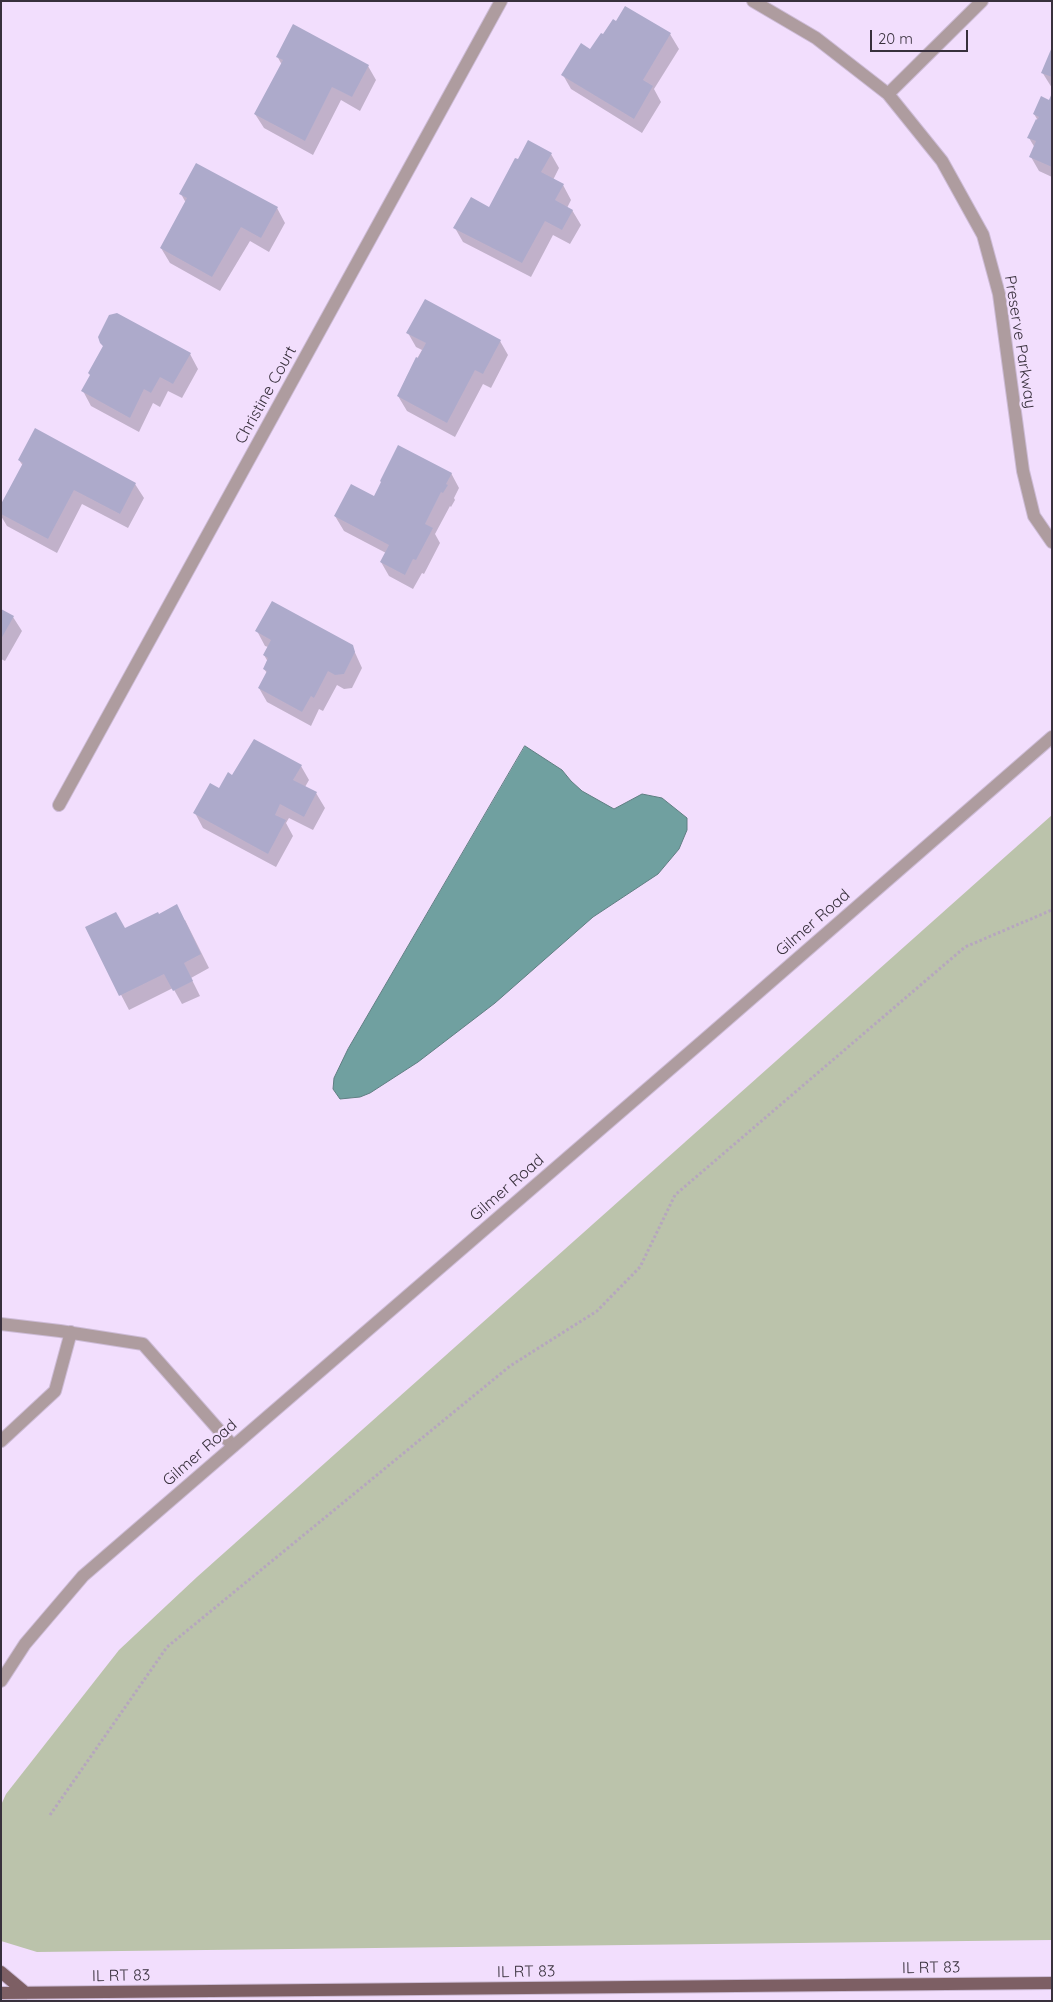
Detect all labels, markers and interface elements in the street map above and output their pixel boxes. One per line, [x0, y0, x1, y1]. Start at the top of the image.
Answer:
scale bar [873, 20, 970, 52]
text: 20 m [878, 29, 913, 48]
street label: Preserve Parkway [1000, 274, 1040, 410]
street label: Christine Court [231, 343, 301, 447]
street label: Gilmer Road [772, 886, 854, 960]
street label: Gilmer Road [466, 1151, 548, 1225]
street label: Gilmer Road [159, 1416, 241, 1490]
street label: IL RT 83 [902, 1958, 960, 1978]
street label: IL RT 83 [497, 1962, 555, 1982]
street label: IL RT 83 [92, 1966, 150, 1986]

